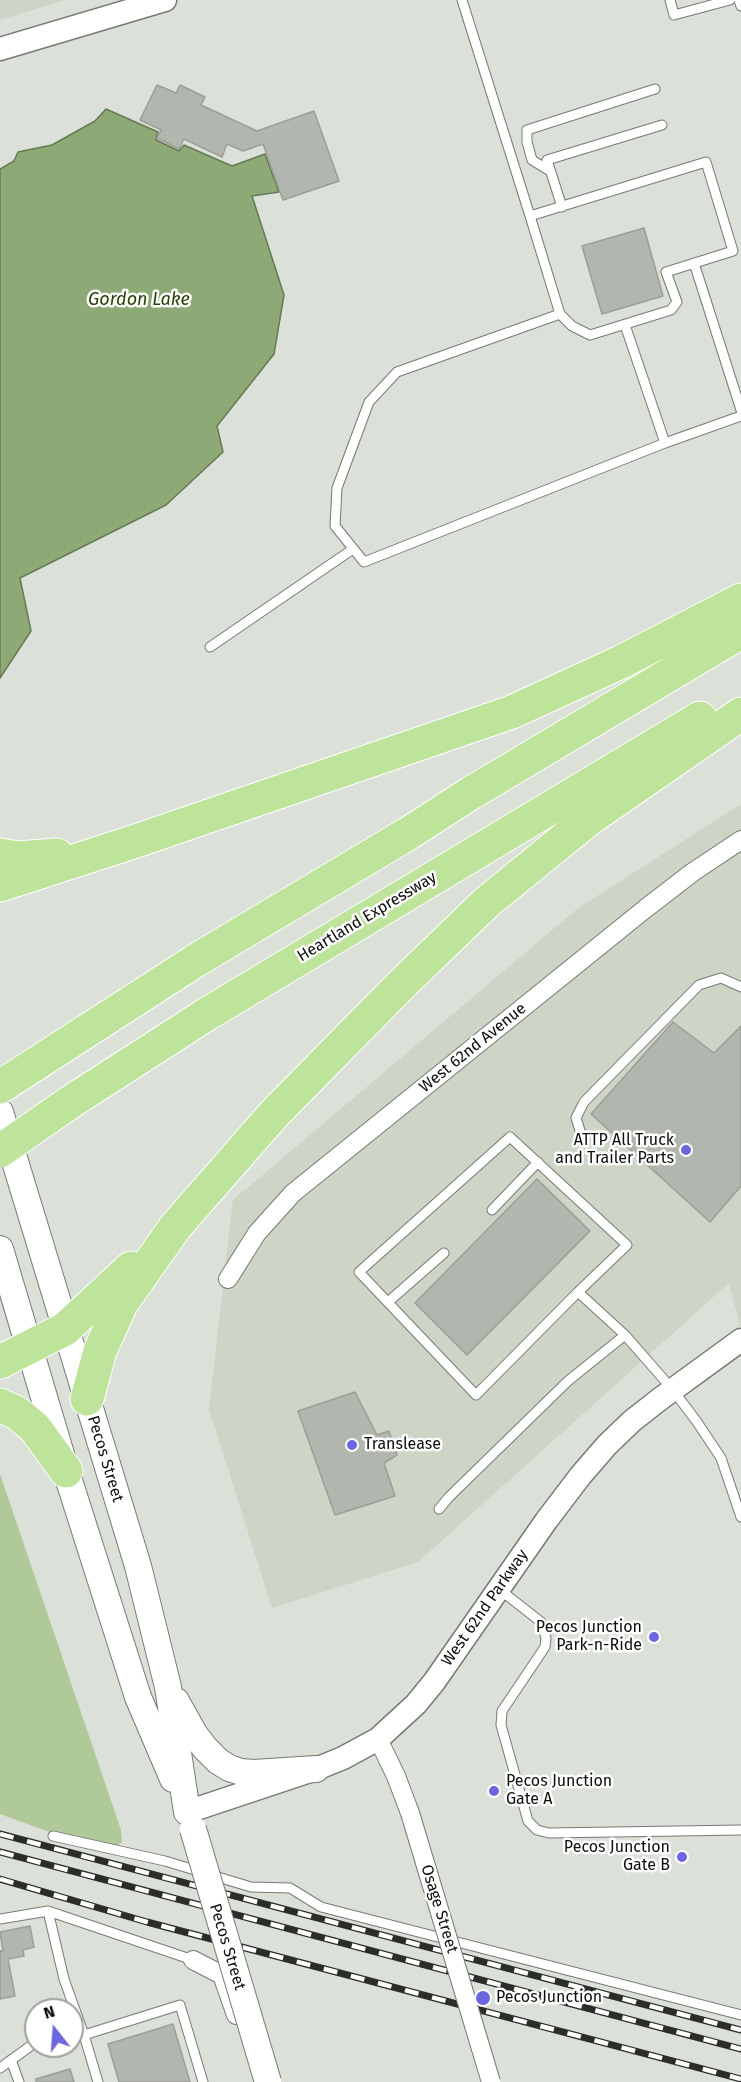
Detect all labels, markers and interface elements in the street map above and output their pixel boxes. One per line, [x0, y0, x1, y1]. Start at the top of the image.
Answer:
water label: Gordon Lake [88, 289, 190, 311]
street label: Heartland Expressway [294, 868, 440, 966]
street label: West 62nd Avenue [416, 999, 530, 1097]
place label: ATTP All Truck and Trailer Parts [555, 1131, 674, 1169]
marker: ATTP All Truck and Trailer Parts [679, 1143, 693, 1157]
street label: Pecos Street [83, 1413, 127, 1505]
place label: Translease [364, 1435, 441, 1455]
marker: Translease [345, 1438, 359, 1452]
street label: West 62nd Parkway [438, 1546, 532, 1670]
place label: Pecos Junction Park-n-Ride [536, 1618, 642, 1656]
marker: Pecos Junction Park-n-Ride [647, 1630, 661, 1644]
place label: Pecos Junction Gate A [506, 1772, 612, 1810]
marker: Pecos Junction Gate A [487, 1784, 501, 1798]
place label: Pecos Junction Gate B [564, 1838, 670, 1876]
marker: Pecos Junction Gate B [675, 1850, 689, 1864]
street label: Osage Street [416, 1863, 462, 1955]
street label: Pecos Street [205, 1901, 249, 1993]
place label: Pecos Junction [496, 1988, 602, 2008]
marker: Pecos Junction [474, 1989, 492, 2007]
north arrow [24, 1998, 84, 2058]
text: N [41, 2002, 57, 2023]

